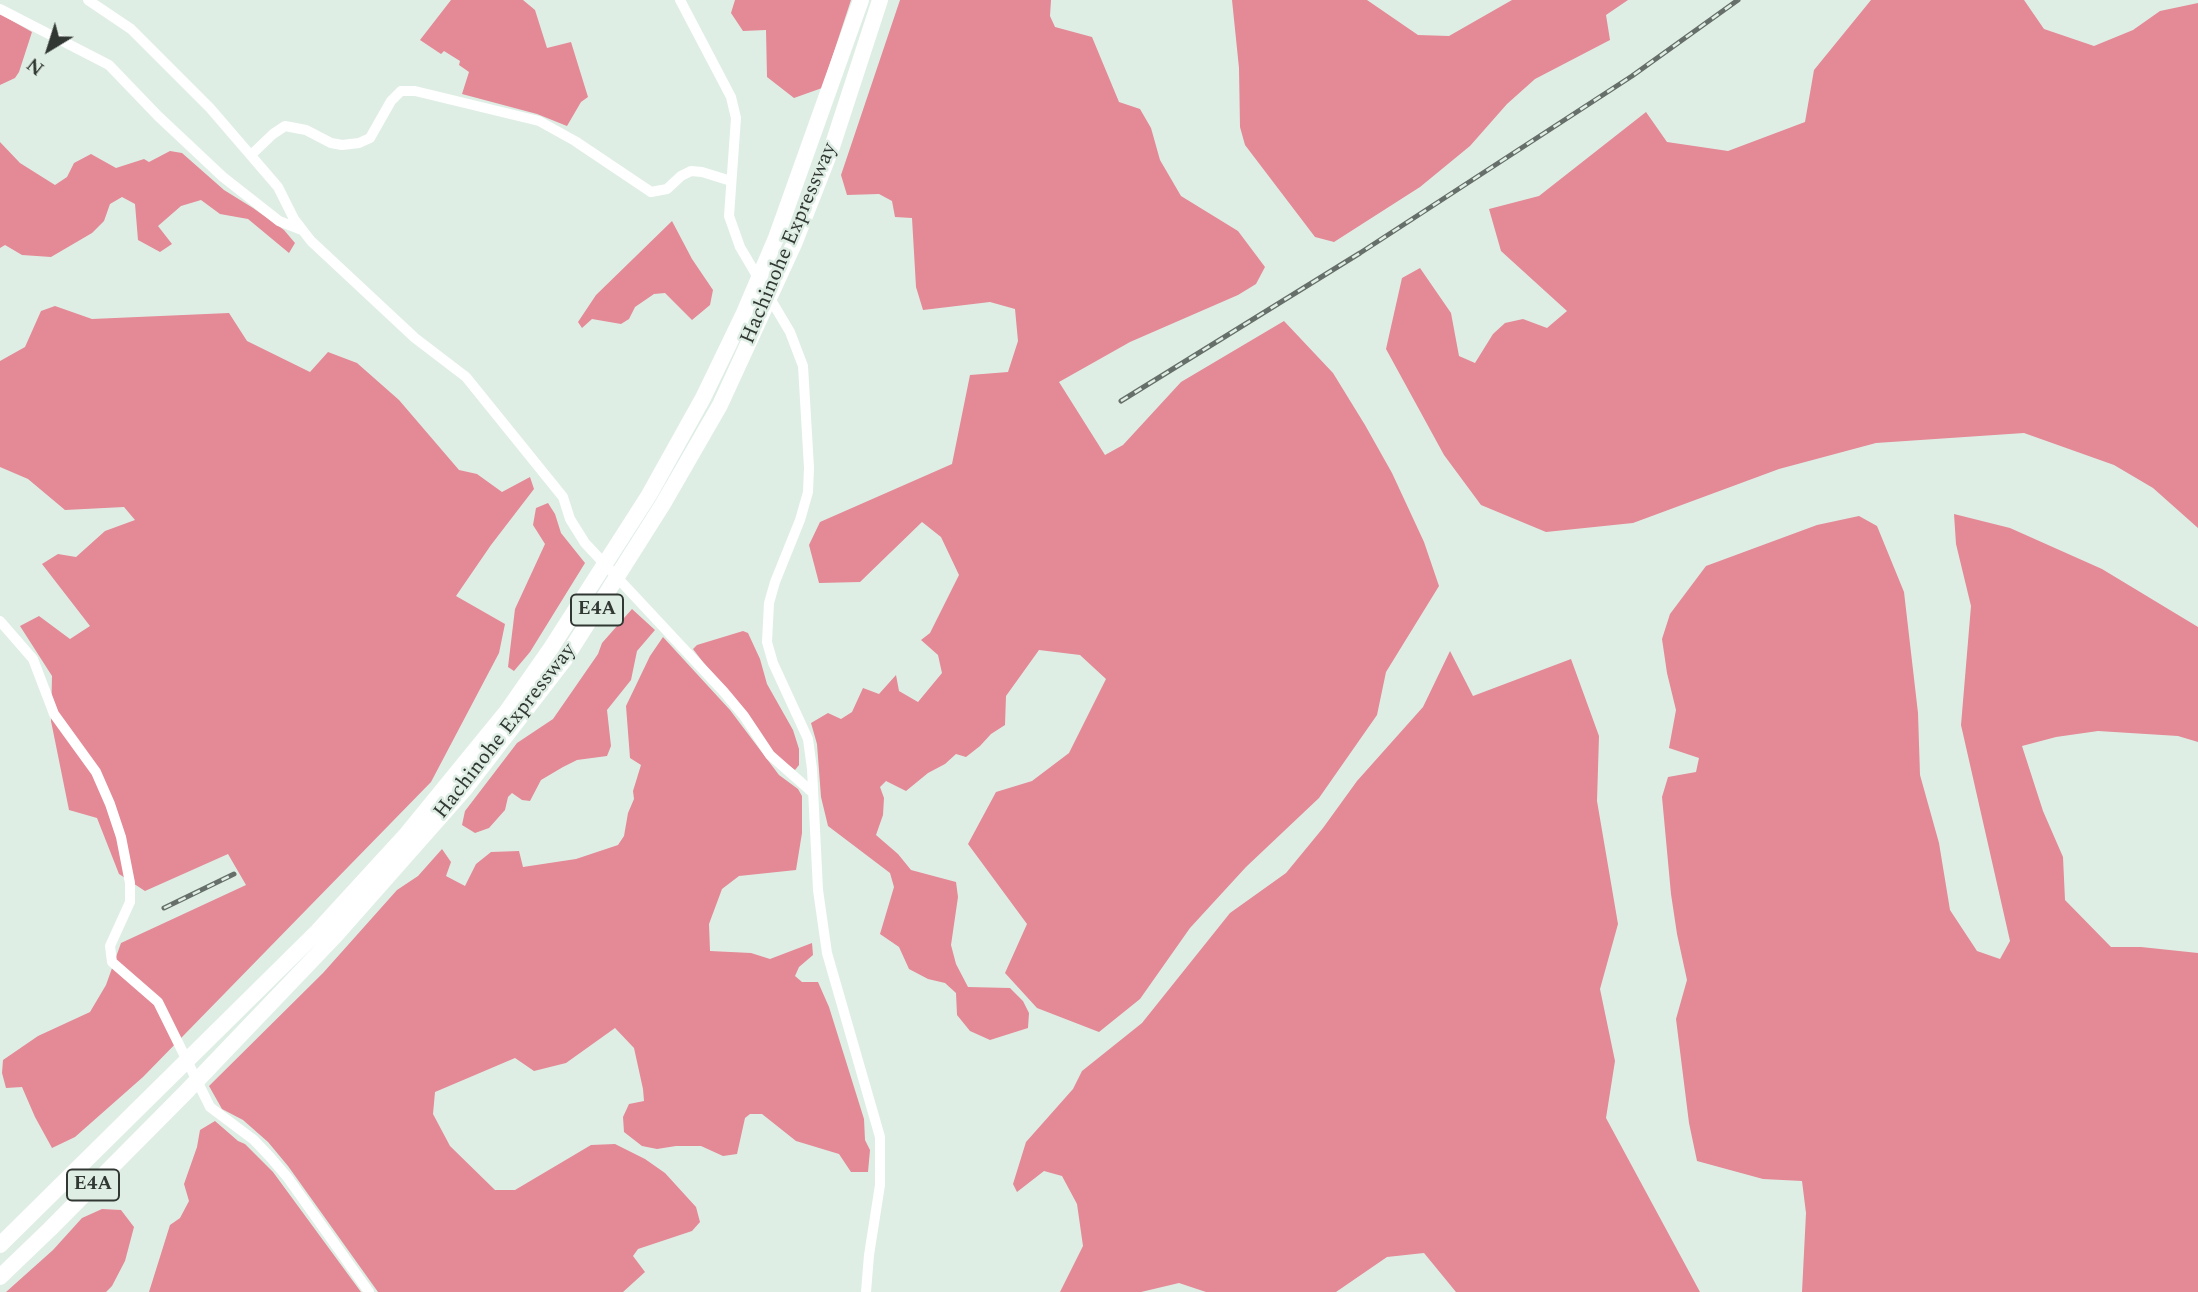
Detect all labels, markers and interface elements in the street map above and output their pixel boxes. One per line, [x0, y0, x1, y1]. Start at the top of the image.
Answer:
north arrow [14, 14, 84, 84]
text: N [21, 50, 51, 82]
street label: Hachinohe Expressway [736, 140, 844, 348]
road number: E4A [571, 594, 623, 625]
street label: Hachinohe Expressway [430, 639, 582, 825]
road number: E4A [67, 1170, 119, 1200]

